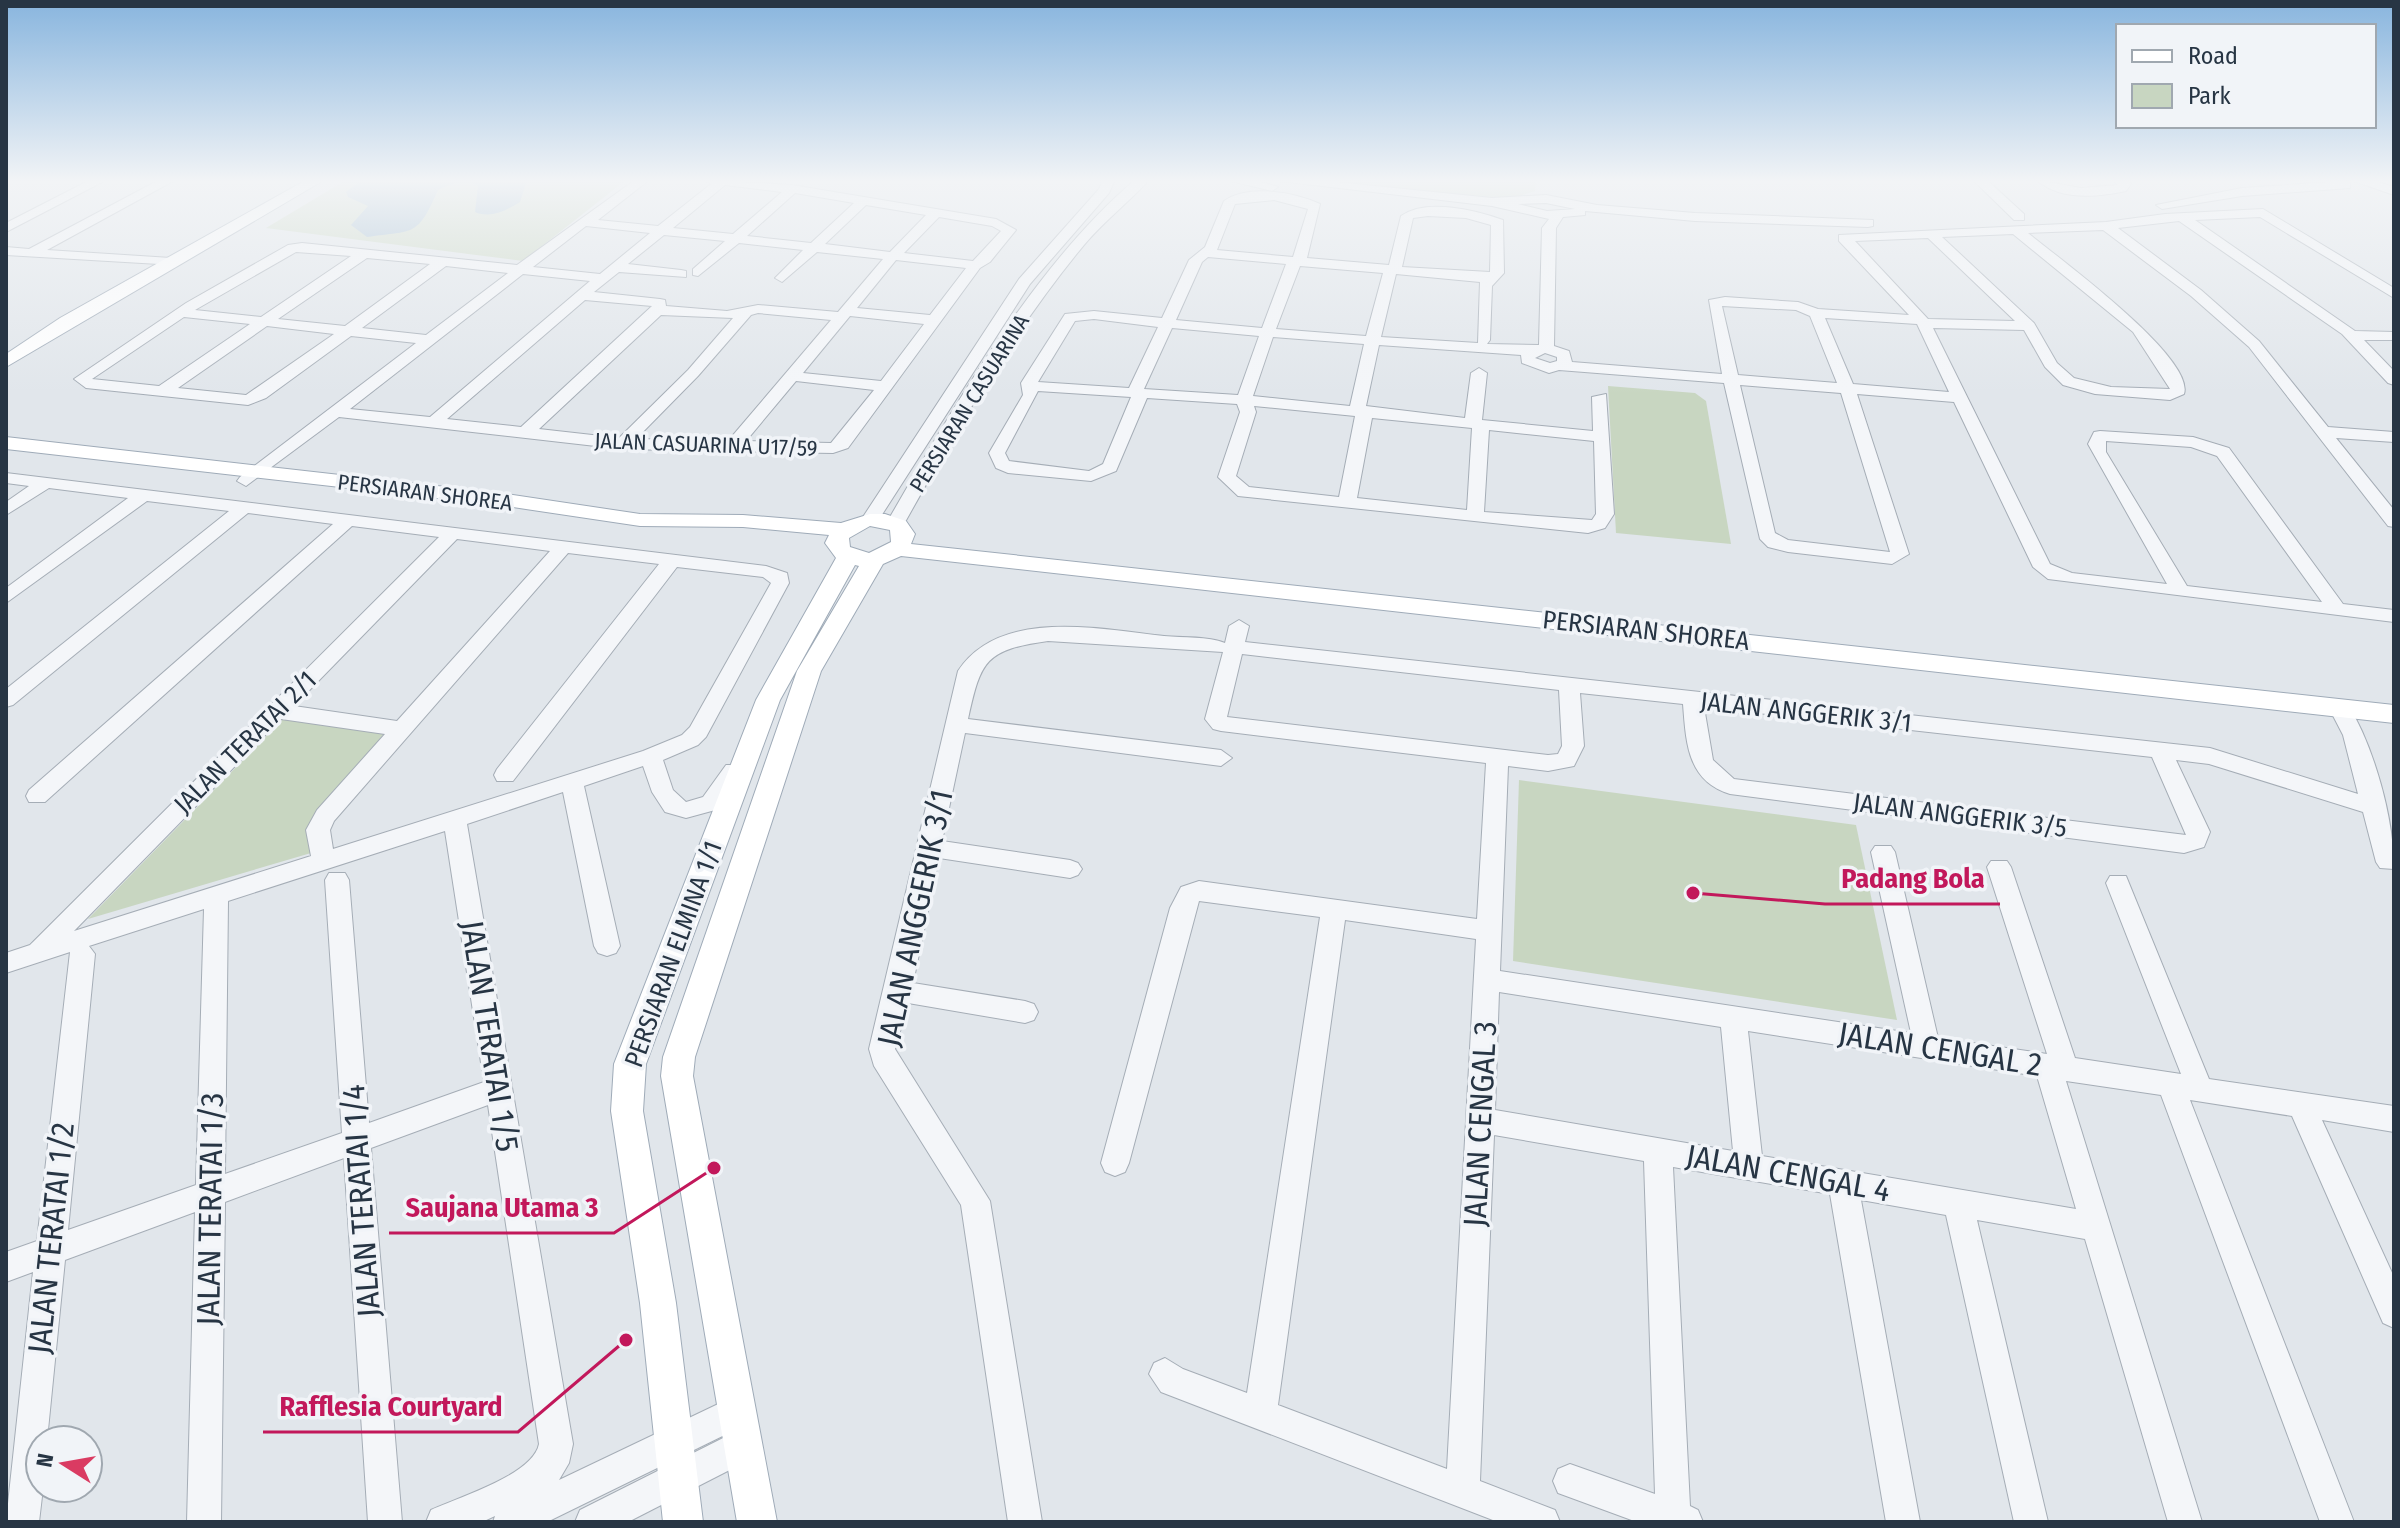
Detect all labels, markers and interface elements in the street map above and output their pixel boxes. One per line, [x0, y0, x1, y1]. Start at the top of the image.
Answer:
legend [2116, 24, 2376, 128]
text: Road [2188, 42, 2238, 70]
text: Park [2188, 82, 2231, 110]
street label: PERSIARAN CASUARINA [904, 309, 1035, 497]
street label: JALAN CASUARINA U17/59 [594, 427, 818, 462]
street label: PERSIARAN SHOREA [336, 468, 514, 517]
street label: PERSIARAN SHOREA [1541, 604, 1751, 657]
street label: JALAN TERATAI 2/1 [168, 665, 323, 820]
street label: JALAN ANGGERIK 3/1 [1699, 686, 1913, 739]
street label: JALAN ANGGERIK 3/1 [869, 786, 961, 1050]
street label: JALAN ANGGERIK 3/5 [1851, 787, 2069, 844]
street label: PERSIARAN ELMINA 1/1 [618, 837, 729, 1071]
callout: Padang Bola [1825, 852, 2000, 904]
text: Padang Bola [1841, 862, 1985, 895]
street label: JALAN TERATAI 1/5 [453, 918, 527, 1154]
street label: JALAN CENGAL 2 [1836, 1014, 2044, 1084]
street label: JALAN CENGAL 3 [1456, 1020, 1504, 1228]
street label: JALAN TERATAI 1/4 [334, 1083, 388, 1319]
street label: JALAN TERATAI 1/3 [189, 1092, 231, 1326]
street label: JALAN TERATAI 1/2 [20, 1121, 82, 1355]
street label: JALAN CENGAL 4 [1683, 1136, 1893, 1210]
callout: Saujana Utama 3 [389, 1181, 614, 1233]
text: Saujana Utama 3 [406, 1191, 598, 1224]
callout: Rafflesia Courtyard [263, 1380, 518, 1432]
text: Rafflesia Courtyard [279, 1390, 503, 1423]
north arrow [24, 1424, 104, 1504]
text: N [30, 1451, 59, 1469]

